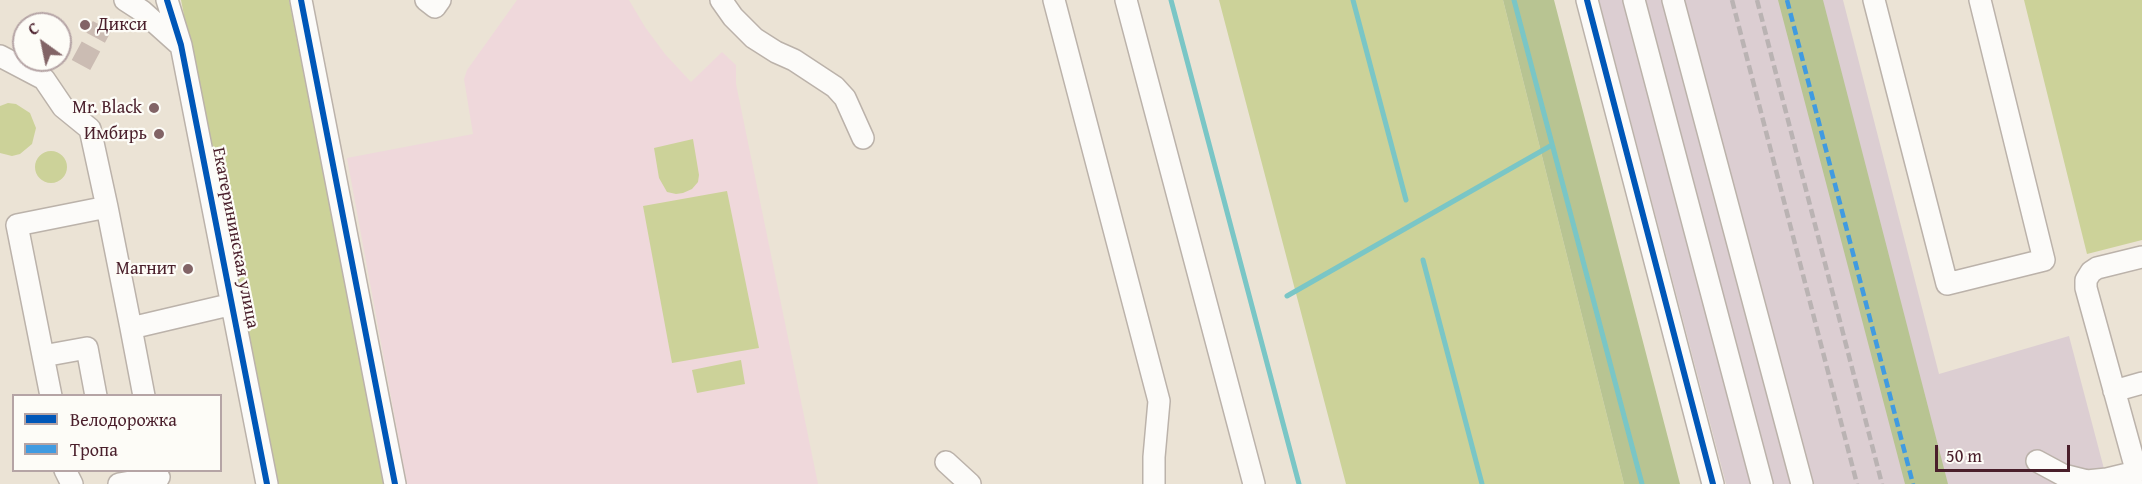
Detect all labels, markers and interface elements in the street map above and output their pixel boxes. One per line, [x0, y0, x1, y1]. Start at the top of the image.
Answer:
north arrow [12, 12, 72, 72]
place label: Дикси [97, 14, 147, 36]
text: С [23, 16, 44, 41]
marker: Дикси [78, 18, 92, 32]
place label: Mr. Black [72, 97, 142, 119]
marker: Mr. Black [147, 101, 161, 115]
place label: Имбирь [84, 123, 147, 145]
marker: Имбирь [152, 127, 166, 141]
street label: Екатерининская улица [207, 146, 263, 330]
place label: Магнит [116, 258, 176, 280]
marker: Магнит [181, 262, 195, 276]
legend [12, 394, 222, 472]
text: Велодорожка [70, 406, 177, 433]
scale bar [1938, 433, 2073, 471]
text: Тропа [70, 436, 118, 463]
text: 50 m [1946, 442, 1982, 469]

